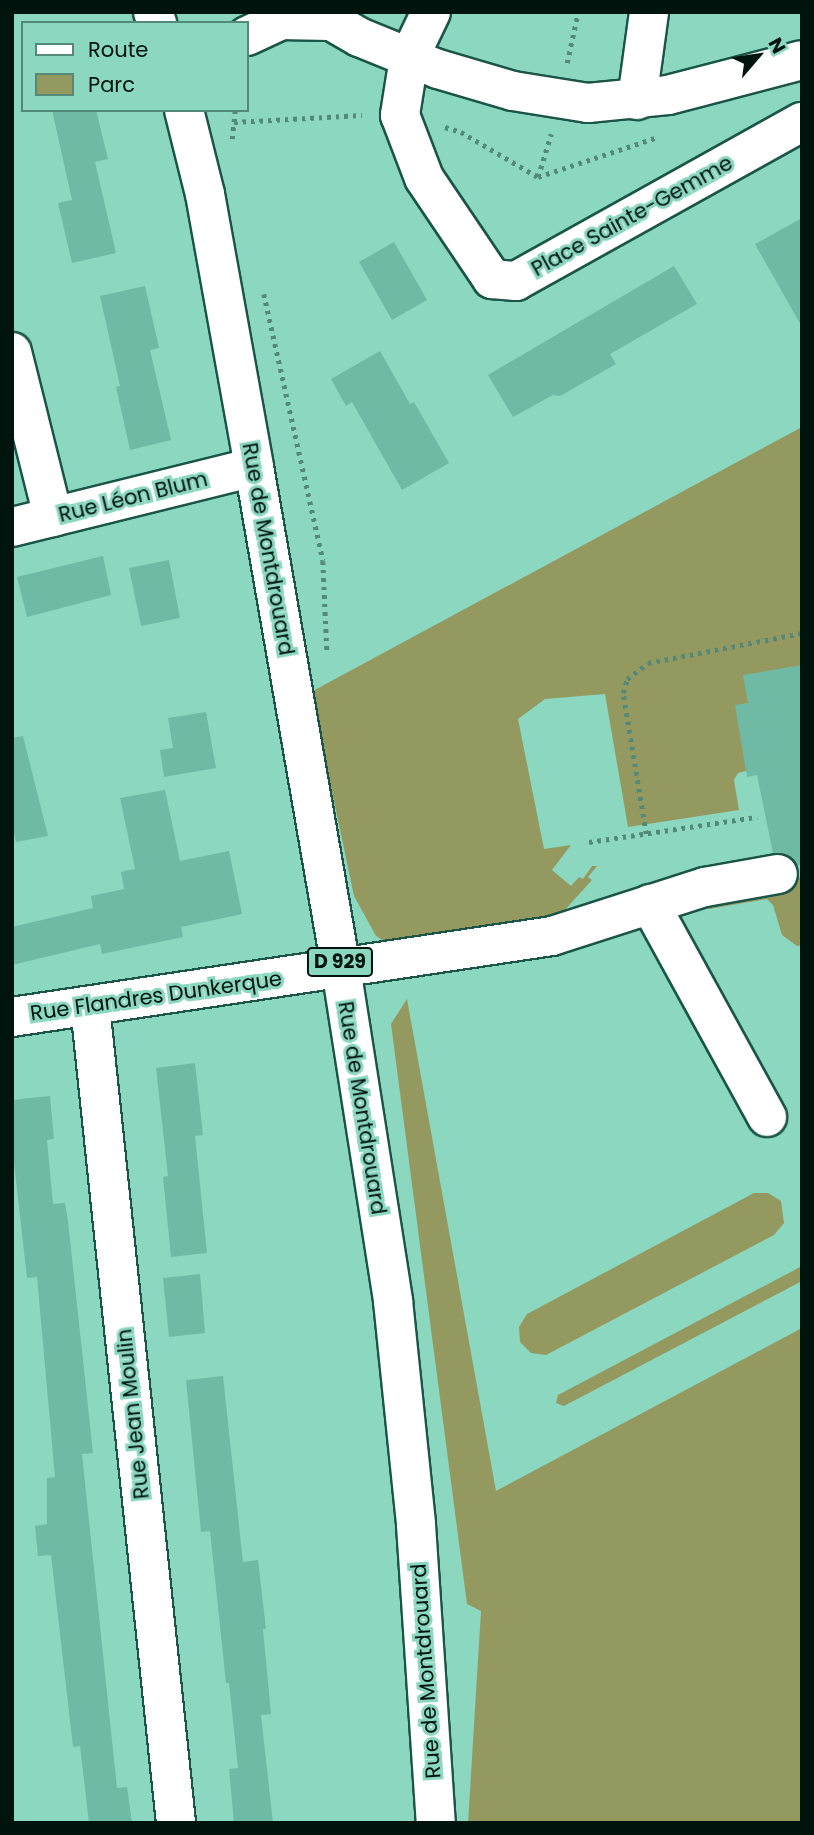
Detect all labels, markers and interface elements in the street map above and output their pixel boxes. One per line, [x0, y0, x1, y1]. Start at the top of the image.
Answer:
legend [21, 21, 248, 112]
north arrow [723, 21, 793, 91]
text: N [762, 33, 792, 58]
text: Route [88, 35, 148, 64]
text: Parc [88, 70, 135, 99]
street label: Place Sainte-Gemme [527, 150, 737, 282]
street label: Rue de Montdrouard [237, 441, 299, 657]
street label: Rue Léon Blum [56, 466, 210, 528]
road number: D 929 [307, 946, 373, 978]
street label: Rue Flandres Dunkerque [29, 966, 283, 1026]
street label: Rue de Montdrouard [333, 1000, 391, 1216]
street label: Rue Jean Moulin [112, 1328, 154, 1500]
street label: Rue de Montdrouard [406, 1563, 446, 1779]

